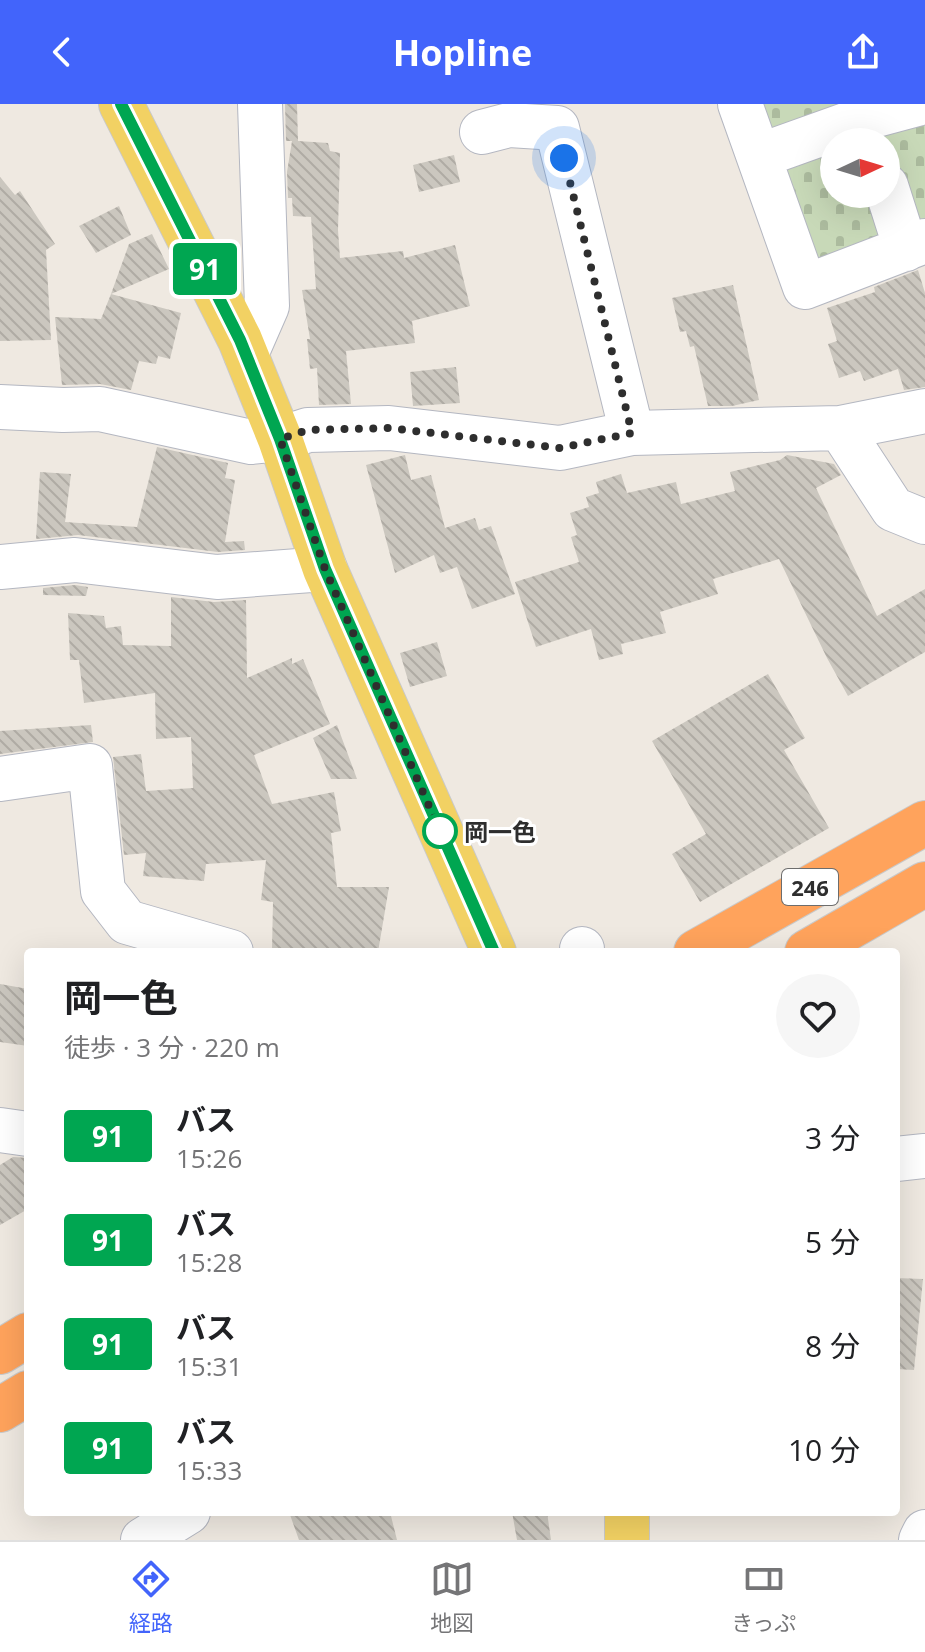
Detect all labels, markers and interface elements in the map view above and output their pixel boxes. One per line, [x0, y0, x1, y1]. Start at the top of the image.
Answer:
text: Hopline [393, 28, 532, 77]
icon: back [40, 30, 84, 74]
icon: share [841, 30, 885, 74]
north arrow [820, 128, 900, 208]
map controls [820, 128, 900, 208]
your location [544, 138, 584, 178]
line badge: 91 [169, 243, 241, 295]
text: 91 [189, 250, 221, 288]
marker: 岡一色 [423, 814, 457, 848]
place label: 岡一色 [464, 815, 536, 848]
road number: 246 [782, 869, 838, 905]
text: 岡一色 [64, 971, 178, 1023]
button: heart [776, 974, 860, 1058]
text: 徒歩 · 3 分 · 220 m [64, 1029, 280, 1065]
text: バス [176, 1099, 236, 1140]
text: 91 [92, 1117, 124, 1155]
text: 3 分 [805, 1117, 860, 1158]
text: 15:26 [176, 1140, 242, 1176]
text: バス [176, 1203, 236, 1244]
text: 91 [92, 1221, 124, 1259]
text: 5 分 [805, 1221, 860, 1262]
text: 15:28 [176, 1244, 242, 1280]
text: バス [176, 1307, 236, 1348]
text: 91 [92, 1325, 124, 1363]
text: 8 分 [805, 1325, 860, 1366]
text: 15:31 [176, 1348, 242, 1384]
text: バス [176, 1411, 236, 1452]
text: 91 [92, 1429, 124, 1467]
text: 10 分 [788, 1429, 860, 1470]
text: 15:33 [176, 1452, 242, 1488]
tab: 経路 [129, 1557, 173, 1637]
tab: 地図 [430, 1557, 474, 1637]
tab: きっぷ [731, 1557, 796, 1637]

